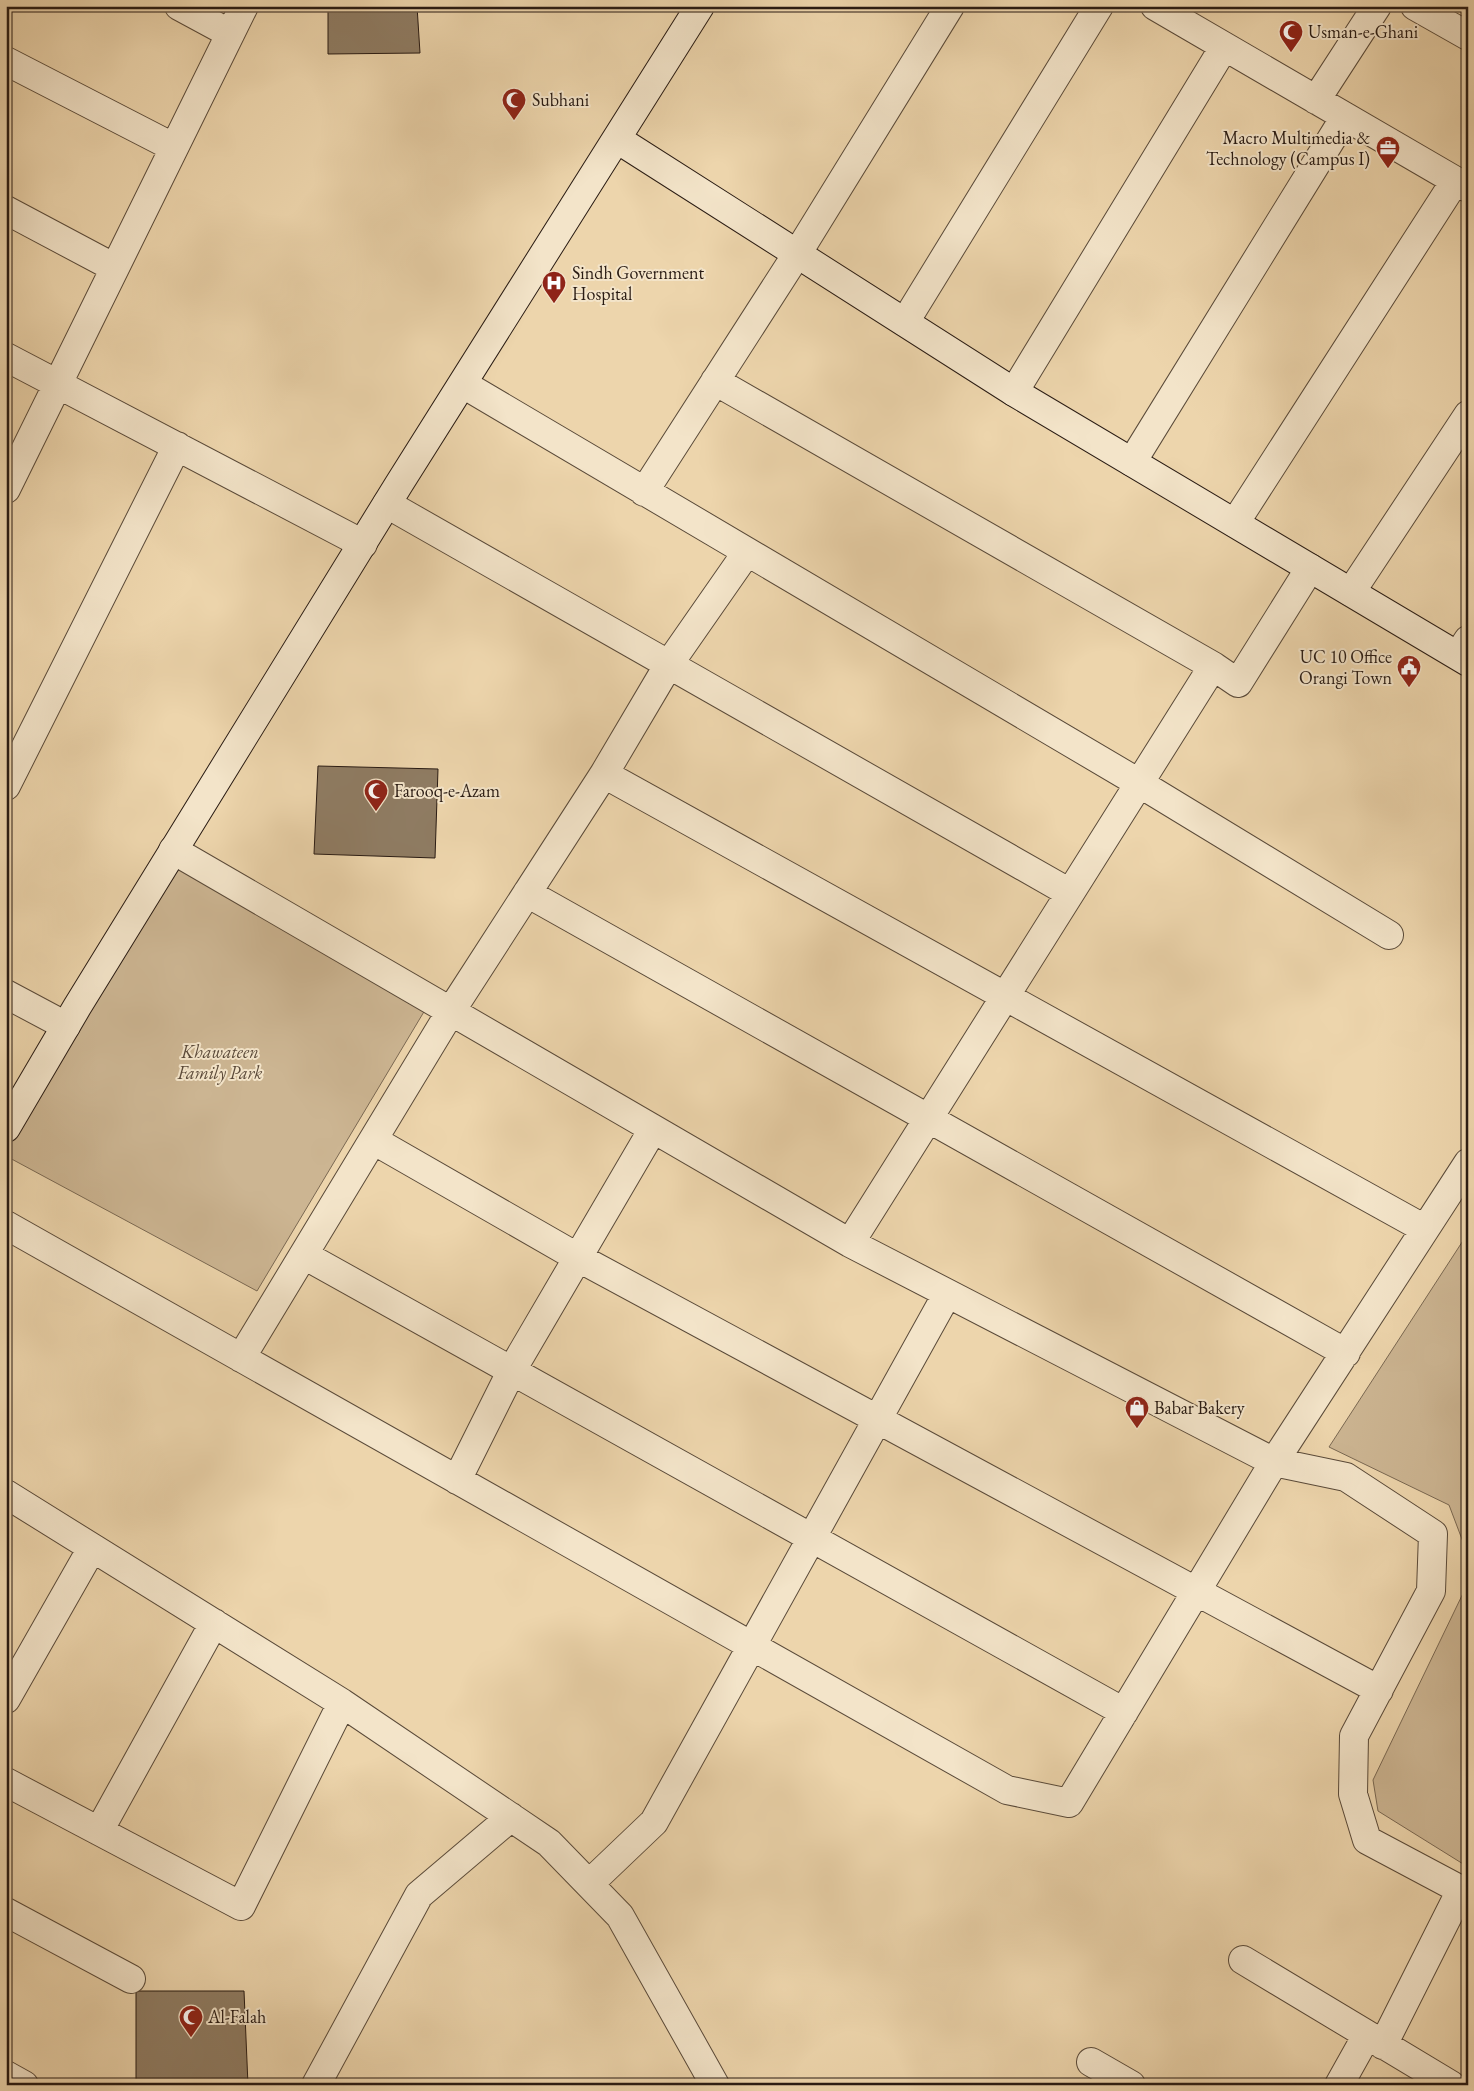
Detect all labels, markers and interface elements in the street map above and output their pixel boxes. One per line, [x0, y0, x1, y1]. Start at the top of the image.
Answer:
mosque icon: Usman-e-Ghani [1278, 19, 1304, 53]
place label: Usman-e-Ghani [1308, 20, 1419, 43]
mosque icon: Subhani [501, 87, 527, 121]
place label: Subhani [532, 88, 590, 111]
place label: Macro Multimedia & Technology (Campus I) [1206, 126, 1370, 170]
office icon: Macro Multimedia & Technology (Campus I) [1375, 135, 1401, 169]
place label: Sindh Government Hospital [572, 261, 705, 305]
hospital icon: Sindh Government Hospital [541, 270, 567, 304]
place label: UC 10 Office Orangi Town [1299, 645, 1392, 689]
public building icon: UC 10 Office Orangi Town [1396, 654, 1422, 688]
mosque icon: Farooq-e-Azam [363, 778, 389, 812]
place label: Farooq-e-Azam [394, 779, 500, 802]
park label: Khawateen Family Park [177, 1040, 262, 1085]
shop icon: Babar Bakery [1124, 1395, 1150, 1429]
place label: Babar Bakery [1154, 1396, 1245, 1419]
mosque icon: Al-Falah [178, 2004, 204, 2038]
place label: Al-Falah [207, 2005, 266, 2028]

